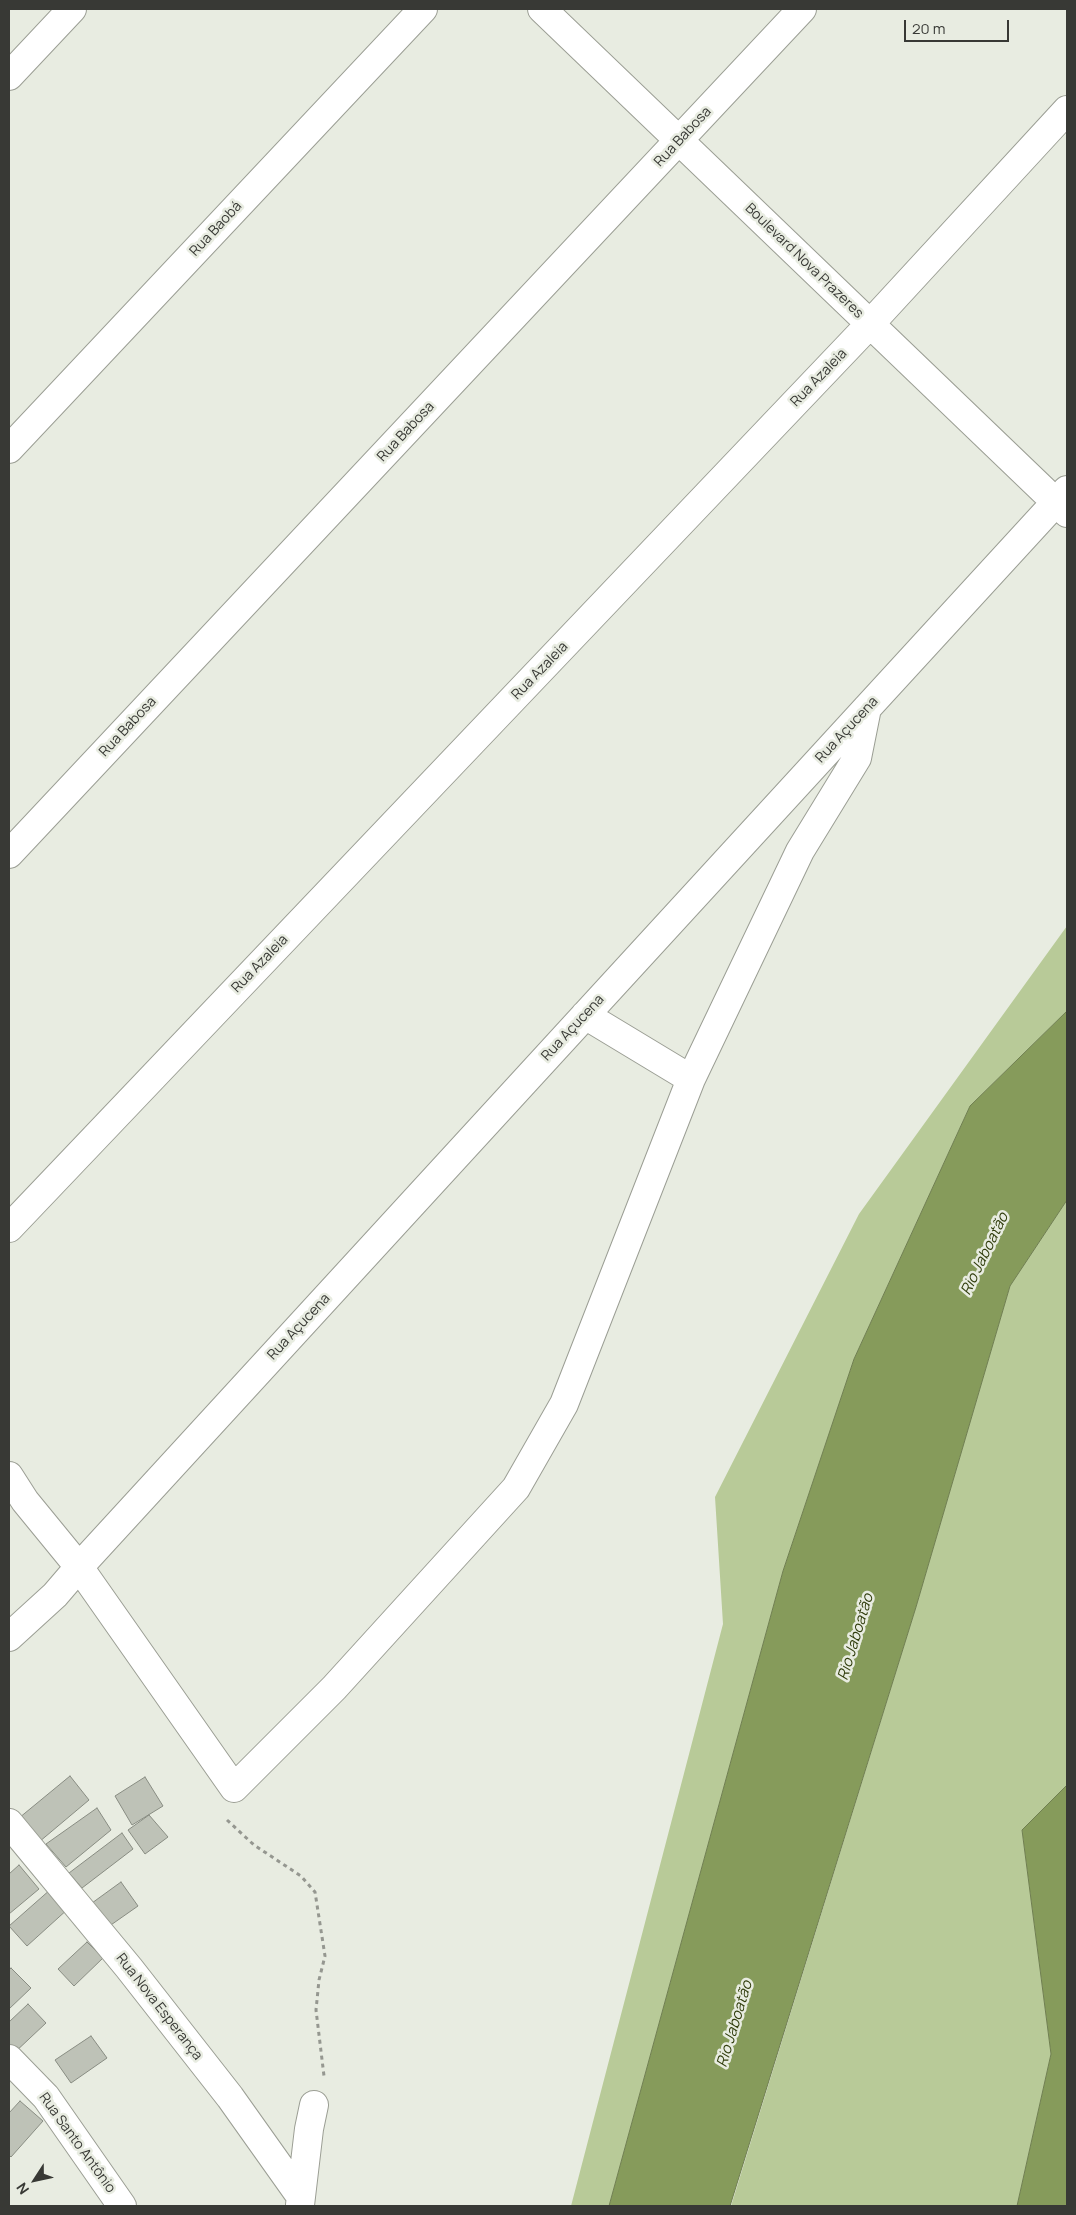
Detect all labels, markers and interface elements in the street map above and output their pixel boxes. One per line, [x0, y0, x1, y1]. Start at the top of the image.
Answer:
scale bar [906, 10, 1011, 42]
text: 20 m [912, 18, 945, 39]
street label: Rua Babosa [651, 104, 715, 170]
street label: Rua Baobá [187, 198, 245, 260]
street label: Boulevard Nova Prazeres [741, 200, 867, 322]
street label: Rua Azaleia [787, 346, 851, 410]
street label: Rua Babosa [374, 399, 438, 465]
street label: Rua Azaleia [508, 639, 572, 703]
street label: Rua Açucena [812, 693, 882, 767]
street label: Rua Babosa [96, 694, 160, 760]
street label: Rua Azaleia [228, 932, 292, 996]
street label: Rua Açucena [538, 991, 608, 1065]
water label: Rio Jaboatão [957, 1210, 1013, 1298]
street label: Rua Açucena [264, 1290, 334, 1364]
water label: Rio Jaboatão [834, 1592, 878, 1682]
street label: Rua Nova Esperança [112, 1950, 206, 2064]
water label: Rio Jaboatão [713, 1979, 757, 2069]
street label: Rua Santo Antônio [35, 2090, 119, 2196]
north arrow [10, 2155, 60, 2205]
text: N [12, 2179, 33, 2198]

